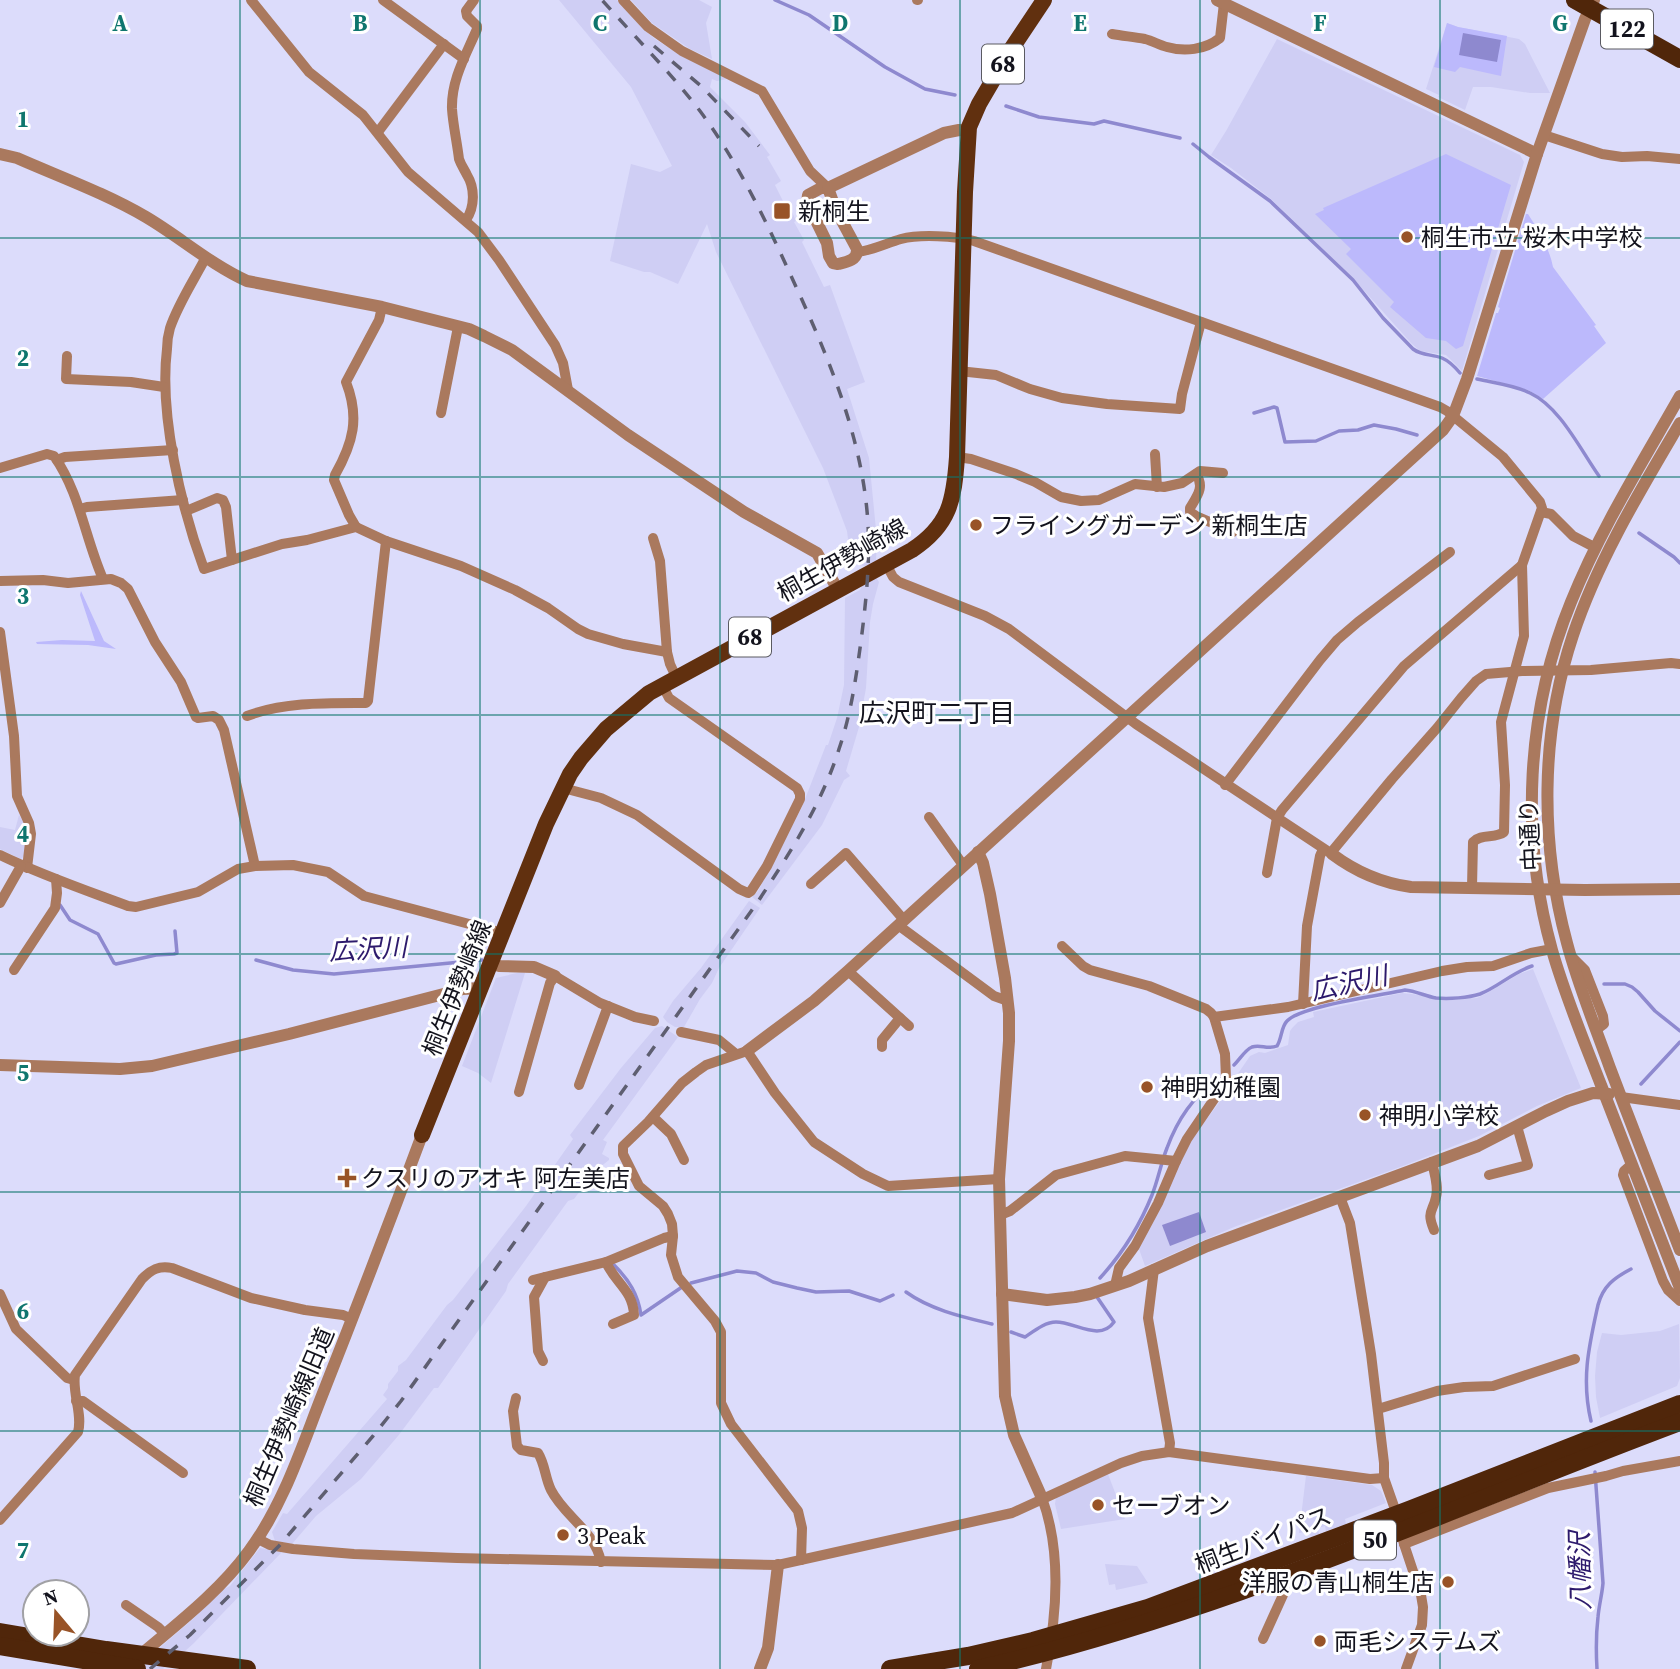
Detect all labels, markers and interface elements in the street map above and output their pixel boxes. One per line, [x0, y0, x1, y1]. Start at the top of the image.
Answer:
text: A [112, 7, 128, 39]
text: B [353, 7, 368, 39]
text: C [593, 7, 607, 39]
text: D [832, 7, 848, 39]
text: E [1073, 7, 1087, 39]
text: F [1313, 7, 1327, 39]
text: G [1552, 7, 1568, 39]
road number: 122 [1601, 10, 1653, 48]
road number: 68 [982, 44, 1024, 83]
text: 1 [17, 103, 29, 135]
place label: 新桐生 [798, 195, 870, 228]
marker: 新桐生 [772, 201, 792, 221]
place label: 桐生市立 桜木中学校 [1421, 221, 1643, 254]
marker: 桐生市立 桜木中学校 [1399, 229, 1415, 245]
text: 2 [17, 342, 29, 374]
place label: フライングガーデン 新桐生店 [990, 509, 1308, 542]
street label: 桐生伊勢崎線 [771, 511, 913, 609]
marker: フライングガーデン 新桐生店 [968, 517, 984, 533]
text: 3 [17, 580, 29, 612]
road number: 68 [729, 618, 771, 656]
district label: 広沢町二丁目 [859, 695, 1015, 731]
street label: 中通り [1512, 798, 1548, 872]
text: 4 [17, 818, 29, 850]
street label: 桐生伊勢崎線 [415, 915, 499, 1061]
water label: 広沢川 [328, 929, 411, 969]
water label: 広沢川 [1307, 957, 1394, 1009]
text: 5 [17, 1057, 29, 1089]
place label: 神明幼稚園 [1161, 1071, 1281, 1104]
marker: 神明幼稚園 [1139, 1079, 1155, 1095]
place label: 神明小学校 [1379, 1099, 1499, 1132]
marker: 神明小学校 [1357, 1107, 1373, 1123]
place label: クスリのアオキ 阿左美店 [361, 1162, 630, 1195]
marker: クスリのアオキ 阿左美店 [339, 1170, 355, 1186]
text: 6 [17, 1295, 29, 1327]
street label: 桐生伊勢崎線旧道 [236, 1322, 342, 1512]
place label: セーブオン [1112, 1489, 1231, 1522]
marker: セーブオン [1090, 1497, 1106, 1513]
street label: 桐生バイパス [1190, 1499, 1336, 1581]
place label: 3 Peak [577, 1519, 646, 1552]
road number: 50 [1354, 1520, 1396, 1560]
marker: 3 Peak [555, 1527, 571, 1543]
water label: 八幡沢 [1561, 1529, 1599, 1610]
text: 7 [17, 1534, 29, 1566]
place label: 洋服の青山桐生店 [1242, 1566, 1434, 1599]
marker: 洋服の青山桐生店 [1440, 1574, 1456, 1590]
north arrow [21, 1578, 91, 1648]
text: N [40, 1582, 61, 1611]
place label: 両毛システムズ [1334, 1625, 1501, 1658]
marker: 両毛システムズ [1312, 1633, 1328, 1649]

